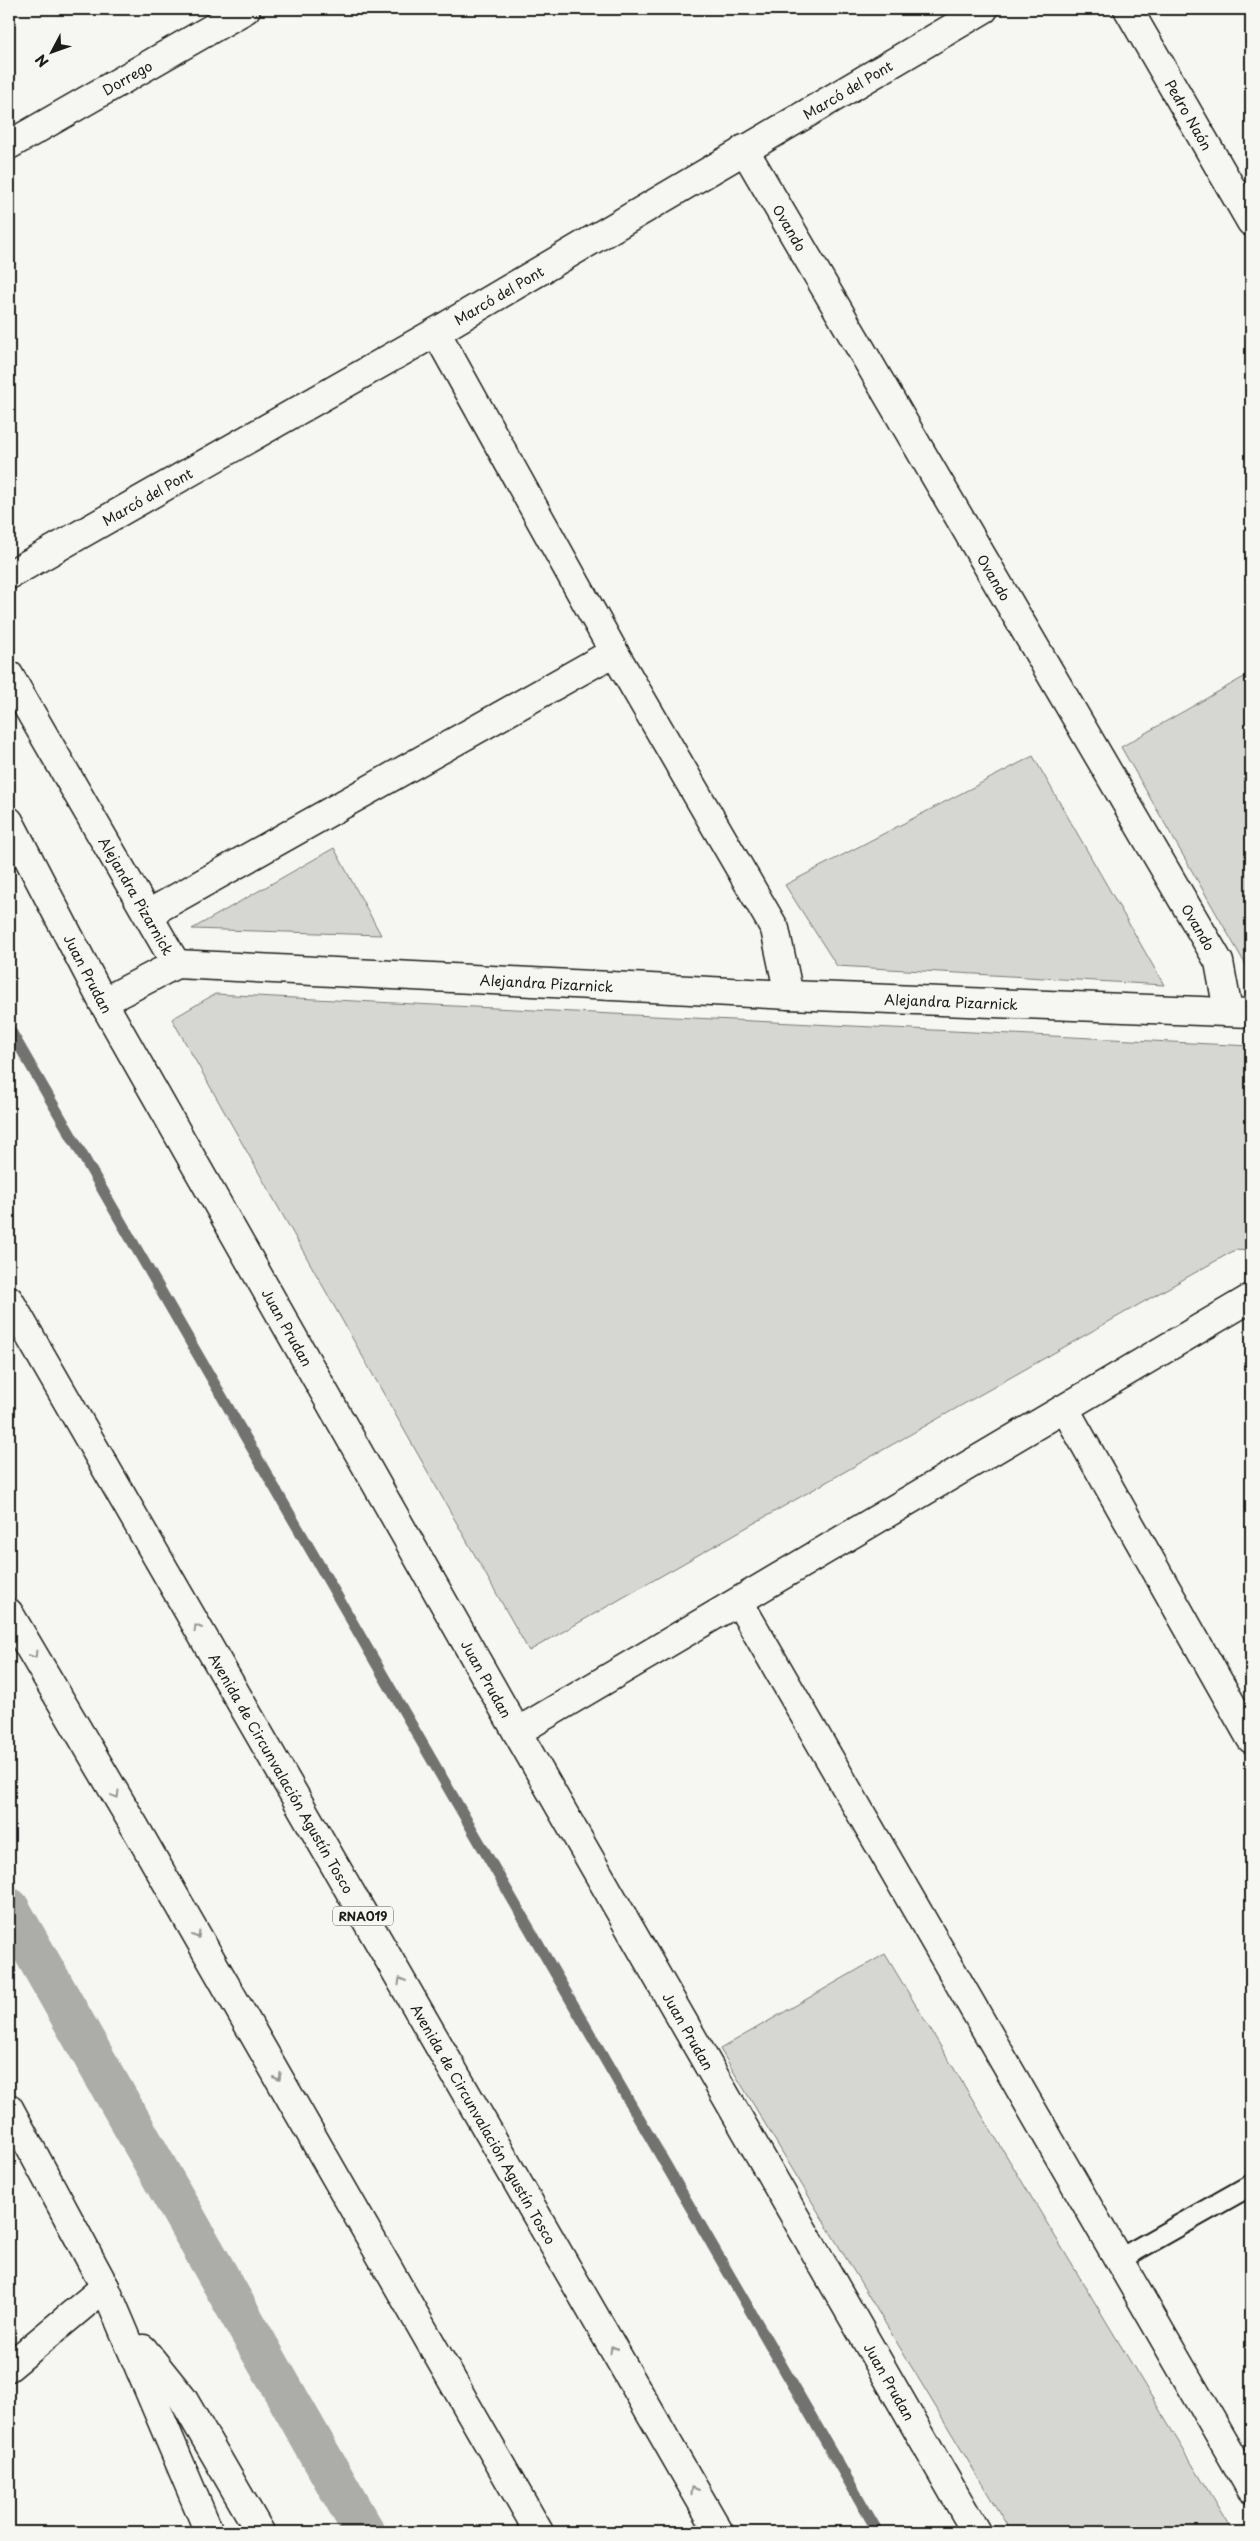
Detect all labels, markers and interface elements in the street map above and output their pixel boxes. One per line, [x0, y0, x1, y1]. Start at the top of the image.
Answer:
north arrow [28, 28, 78, 78]
text: N [30, 50, 53, 72]
street label: Dorrego [98, 55, 156, 100]
street label: Marcó del Pont [799, 55, 897, 124]
street label: Pedro Naón [1160, 75, 1218, 154]
street label: Ovando [768, 200, 812, 255]
street label: Marcó del Pont [450, 260, 548, 330]
street label: Marcó del Pont [98, 462, 196, 530]
street label: Ovando [972, 550, 1016, 605]
street label: Alejandra Pizarnick [94, 833, 179, 959]
street label: Ovando [1177, 900, 1221, 954]
street label: Juan Prudan [59, 930, 118, 1017]
street label: Alejandra Pizarnick [479, 969, 614, 997]
street label: Alejandra Pizarnick [884, 988, 1019, 1014]
street label: Juan Prudan [257, 1285, 318, 1370]
one-way arrow [194, 1624, 204, 1633]
street label: Juan Prudan [456, 1636, 517, 1722]
one-way arrow [27, 1649, 37, 1658]
street label: Avenida de Circunvalación Agustín Tosco [204, 1649, 359, 1897]
one-way arrow [110, 1789, 120, 1798]
road number: RNA019 [333, 1906, 393, 1925]
one-way arrow [191, 1930, 201, 1939]
one-way arrow [397, 1977, 407, 1986]
street label: Juan Prudan [658, 1988, 719, 2074]
street label: Avenida de Circunvalación Agustín Tosco [406, 2000, 562, 2248]
one-way arrow [272, 2071, 282, 2080]
street label: Juan Prudan [859, 2339, 920, 2424]
one-way arrow [609, 2346, 619, 2355]
one-way arrow [691, 2486, 701, 2495]

